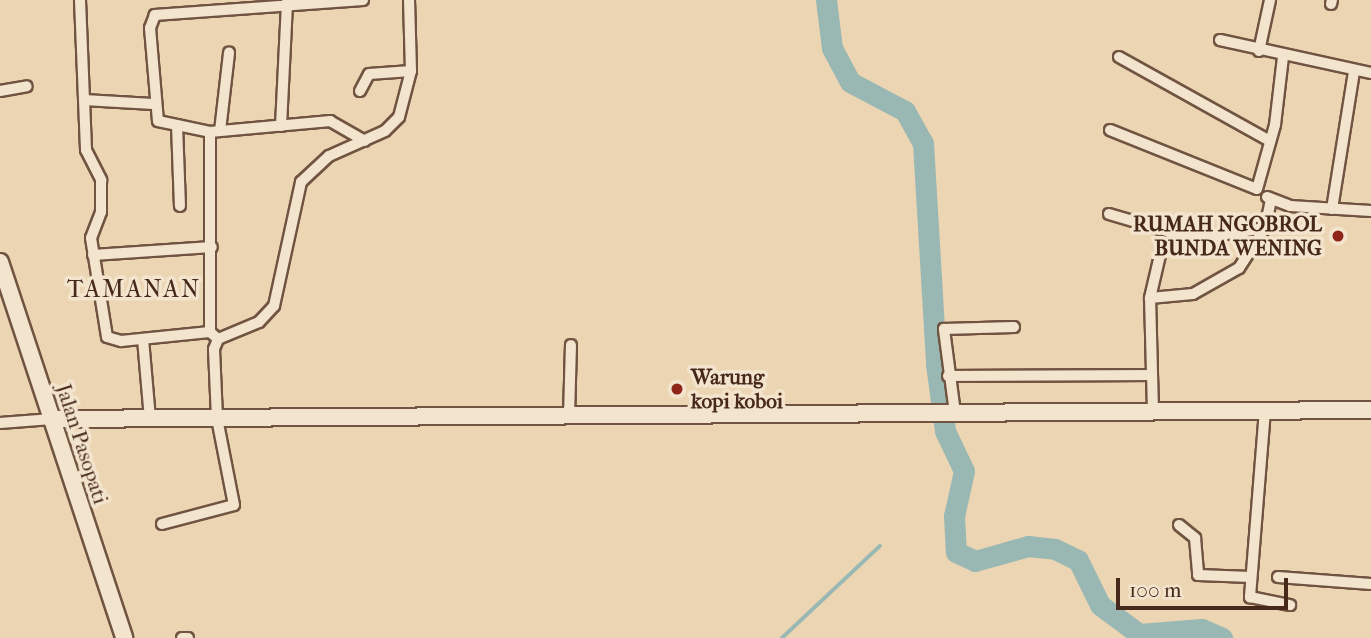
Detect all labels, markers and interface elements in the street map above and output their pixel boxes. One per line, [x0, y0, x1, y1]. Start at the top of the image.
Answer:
place label: RUMAH NGOBROL BUNDA WENING [1133, 211, 1322, 261]
marker: RUMAH NGOBROL BUNDA WENING [1328, 226, 1348, 246]
district label: TAMANAN [68, 276, 200, 304]
place label: Warung kopi koboi [691, 364, 783, 414]
street label: Jalan Pasopati [51, 381, 113, 507]
marker: Warung kopi koboi [669, 381, 685, 397]
scale bar [1119, 564, 1290, 608]
text: 100 m [1129, 578, 1182, 602]

